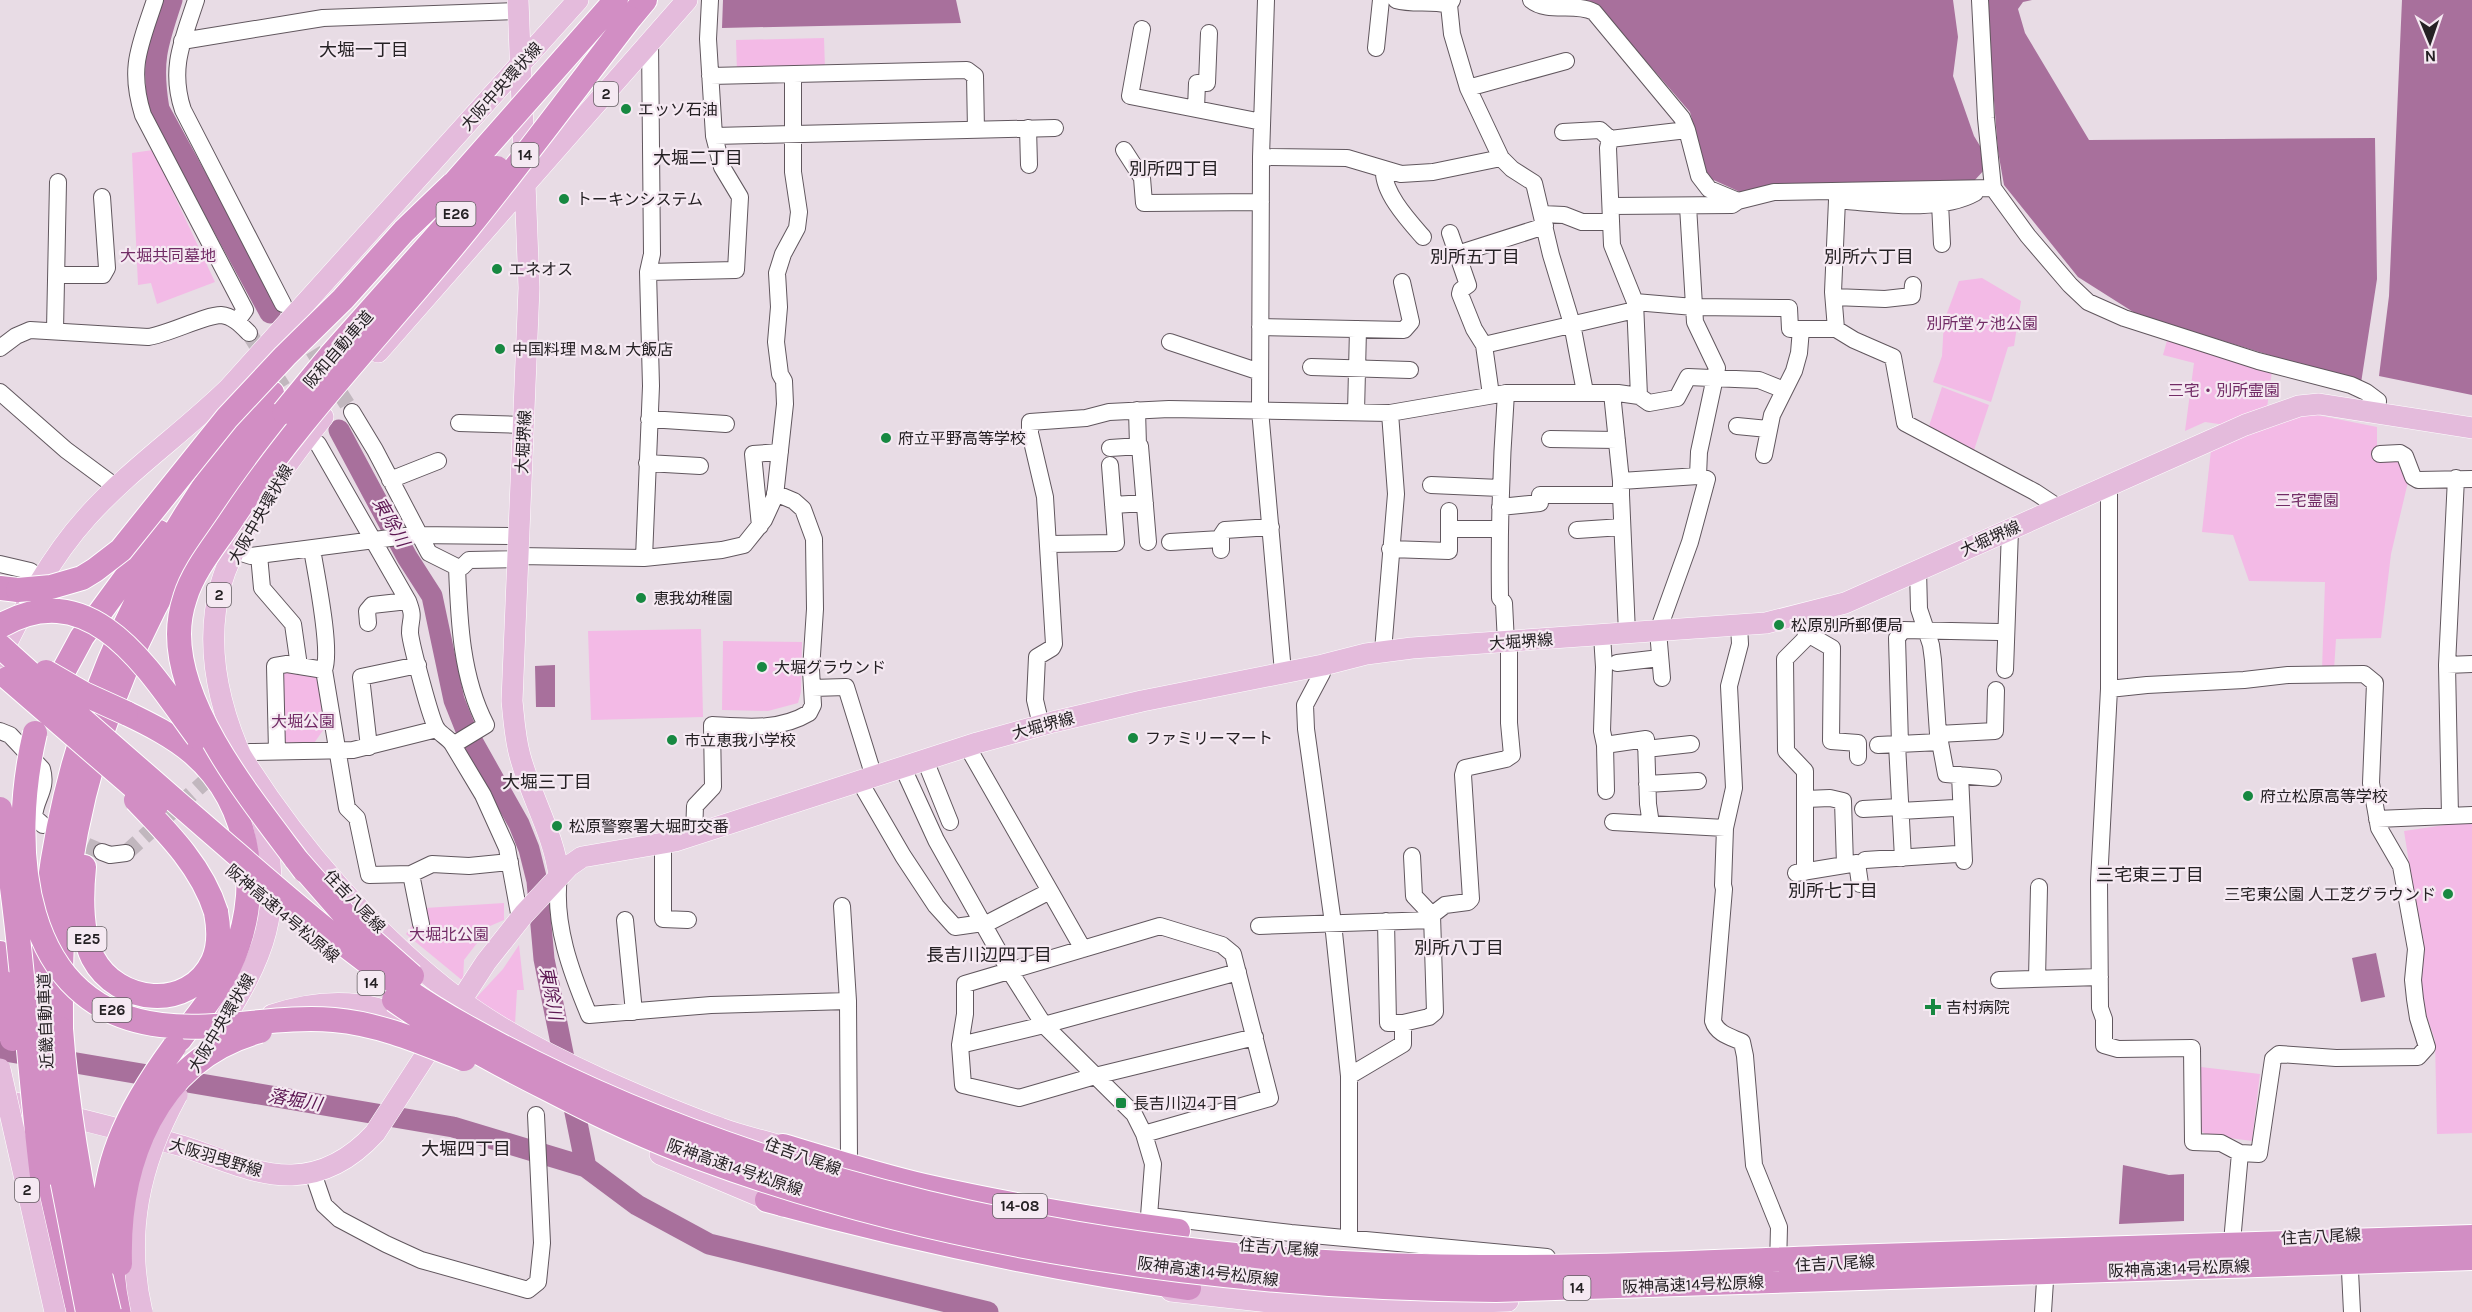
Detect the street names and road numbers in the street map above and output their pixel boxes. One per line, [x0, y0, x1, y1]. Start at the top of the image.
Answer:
street label: 大阪中央環状線 [457, 38, 546, 134]
road number: 2 [594, 82, 618, 106]
road number: 14 [512, 143, 538, 167]
road number: E26 [436, 202, 476, 226]
street label: 阪和自動車道 [300, 307, 377, 392]
street label: 大堀堺線 [512, 410, 535, 474]
street label: 大阪中央環状線 [224, 461, 297, 568]
street label: 大堀堺線 [1957, 517, 2023, 560]
road number: 2 [207, 583, 231, 607]
street label: 大堀堺線 [1488, 630, 1554, 653]
street label: 大堀堺線 [1010, 708, 1077, 743]
street label: 阪神高速14号松原線 [222, 860, 343, 966]
street label: 住吉八尾線 [320, 866, 389, 937]
road number: E25 [68, 927, 106, 951]
street label: 大阪中央環状線 [184, 970, 258, 1076]
road number: 14 [358, 971, 385, 995]
street label: 近畿自動車道 [34, 973, 57, 1069]
road number: E26 [92, 998, 132, 1022]
street label: 大阪羽曳野線 [167, 1134, 265, 1181]
street label: 住吉八尾線 [762, 1134, 844, 1179]
street label: 阪神高速14号松原線 [665, 1135, 805, 1200]
road number: 2 [15, 1178, 39, 1202]
road number: 14-08 [993, 1194, 1047, 1218]
street label: 住吉八尾線 [2281, 1225, 2361, 1248]
street label: 住吉八尾線 [1238, 1235, 1320, 1260]
street label: 住吉八尾線 [1795, 1252, 1875, 1275]
street label: 阪神高速14号松原線 [1136, 1253, 1280, 1290]
street label: 阪神高速14号松原線 [2108, 1257, 2250, 1280]
street label: 阪神高速14号松原線 [1622, 1273, 1764, 1296]
road number: 14 [1564, 1276, 1590, 1300]

